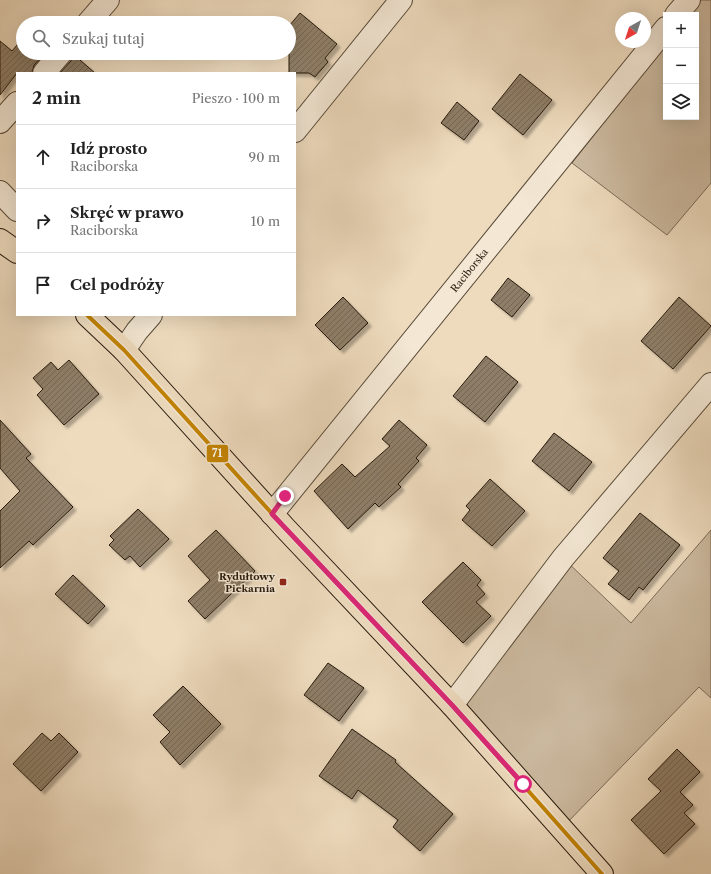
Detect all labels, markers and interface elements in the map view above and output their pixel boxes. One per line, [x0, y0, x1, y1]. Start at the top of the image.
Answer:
north arrow [615, 12, 651, 48]
map controls [663, 12, 699, 120]
button: + [663, 12, 699, 48]
search box [16, 16, 296, 60]
icon: search [30, 27, 52, 49]
text: Szukaj tutaj [62, 29, 144, 48]
button: − [663, 48, 699, 84]
button: layers [663, 84, 699, 120]
text: 2 min [32, 88, 81, 108]
text: Pieszo · 100 m [192, 90, 280, 106]
text: Idź prosto [70, 139, 147, 158]
icon: ahead [32, 146, 54, 168]
text: 90 m [249, 149, 280, 165]
text: Raciborska [70, 158, 138, 174]
text: Skręć w prawo [70, 203, 184, 222]
icon: right [32, 210, 54, 232]
text: 10 m [251, 213, 280, 229]
text: Raciborska [70, 222, 138, 238]
street label: Raciborska [448, 245, 491, 295]
icon: arrive [32, 274, 54, 296]
text: Cel podróży [70, 275, 164, 294]
line badge: 71 [206, 444, 229, 463]
text: 71 [212, 446, 222, 460]
route end [276, 487, 294, 505]
place label: Rydułtowy Piekarnia [219, 570, 276, 595]
marker: Rydułtowy Piekarnia [278, 577, 288, 587]
route start [514, 775, 532, 793]

